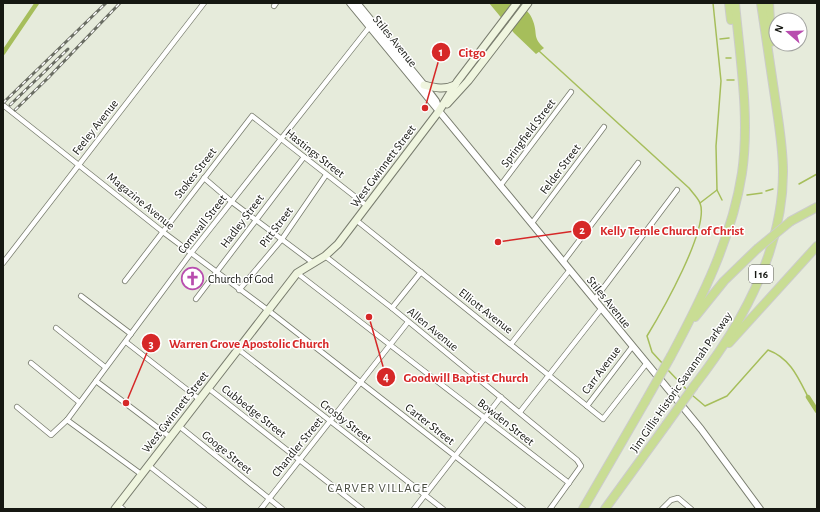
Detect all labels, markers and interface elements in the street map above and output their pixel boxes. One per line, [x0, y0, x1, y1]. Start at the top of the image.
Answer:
north arrow [768, 12, 808, 52]
street label: Stiles Avenue [371, 13, 419, 69]
text: N [773, 23, 786, 34]
callout: Citgo [431, 40, 494, 65]
text: 1 [439, 46, 443, 58]
text: Citgo [458, 47, 486, 60]
street label: Springfield Street [499, 96, 558, 169]
street label: Feeley Avenue [70, 97, 121, 157]
street label: West Gwinnett Street [348, 122, 418, 209]
street label: Hastings Street [283, 126, 347, 180]
street label: Felder Street [537, 142, 583, 196]
street label: Stokes Street [172, 145, 219, 201]
street label: Magazine Avenue [105, 170, 177, 232]
street label: Cornwall Street [175, 192, 229, 256]
street label: Hadley Street [218, 192, 267, 251]
street label: Pitt Street [257, 204, 295, 249]
callout: Kelly Temle Church of Christ [572, 218, 752, 243]
text: 2 [579, 224, 585, 236]
text: Kelly Temle Church of Christ [600, 225, 745, 238]
road number: I 16 [749, 265, 773, 283]
church icon: Church of God [180, 266, 206, 292]
place label: Church of God [208, 273, 274, 285]
street label: Stiles Avenue [585, 274, 633, 330]
street label: Elliott Avenue [457, 286, 515, 336]
street label: Allen Avenue [405, 305, 461, 353]
street label: Jim Gillis Historic Savannah Parkway [628, 310, 735, 455]
callout: Warren Grove Apostolic Church [141, 331, 338, 356]
text: 3 [148, 338, 154, 350]
text: Warren Grove Apostolic Church [169, 338, 329, 351]
street label: Carr Avenue [579, 344, 623, 396]
callout: Goodwill Baptist Church [376, 364, 537, 389]
street label: West Gwinnett Street [140, 369, 210, 455]
text: 4 [383, 371, 389, 383]
text: Goodwill Baptist Church [404, 372, 529, 385]
street label: Cubbedge Street [220, 382, 289, 440]
street label: Bowden Street [475, 396, 537, 448]
street label: Crosby Street [317, 397, 374, 446]
street label: Carter Street [403, 401, 457, 447]
street label: Chandler Street [269, 415, 325, 479]
street label: Googe Street [200, 428, 254, 476]
district label: CARVER VILLAGE [327, 482, 429, 495]

